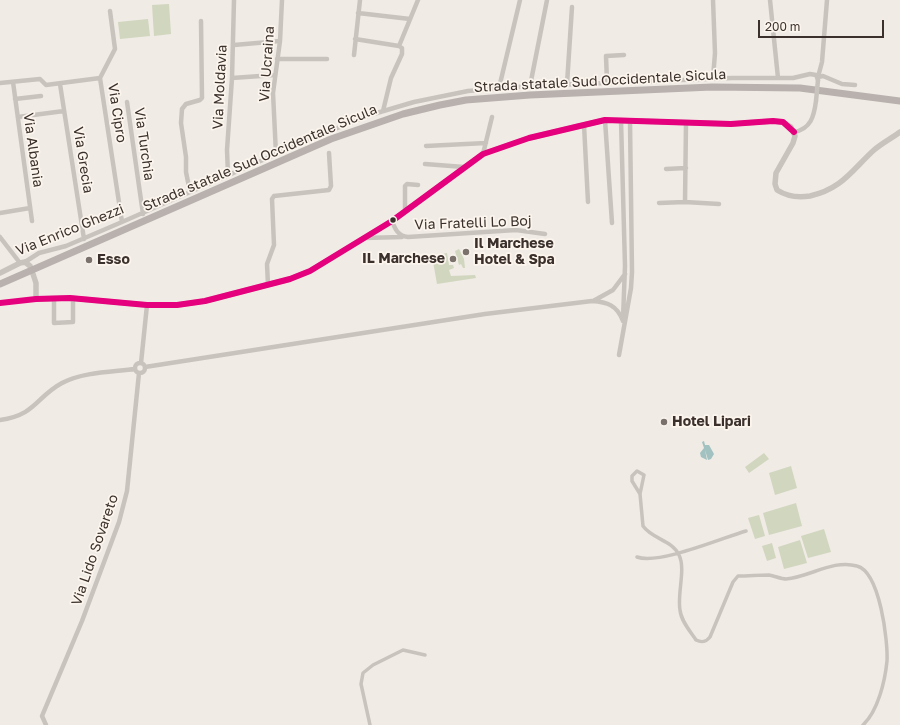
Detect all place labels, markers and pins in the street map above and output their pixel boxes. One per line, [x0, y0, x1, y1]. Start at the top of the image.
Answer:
unlabelled marker [388, 215, 398, 225]
place label: Il Marchese Hotel & Spa [474, 236, 555, 268]
marker: Il Marchese Hotel & Spa [461, 247, 471, 257]
place label: IL Marchese [362, 251, 445, 267]
place label: Esso [97, 252, 130, 268]
marker: IL Marchese [448, 254, 458, 264]
marker: Esso [84, 255, 94, 265]
place label: Hotel Lipari [672, 414, 751, 430]
marker: Hotel Lipari [659, 417, 669, 427]

